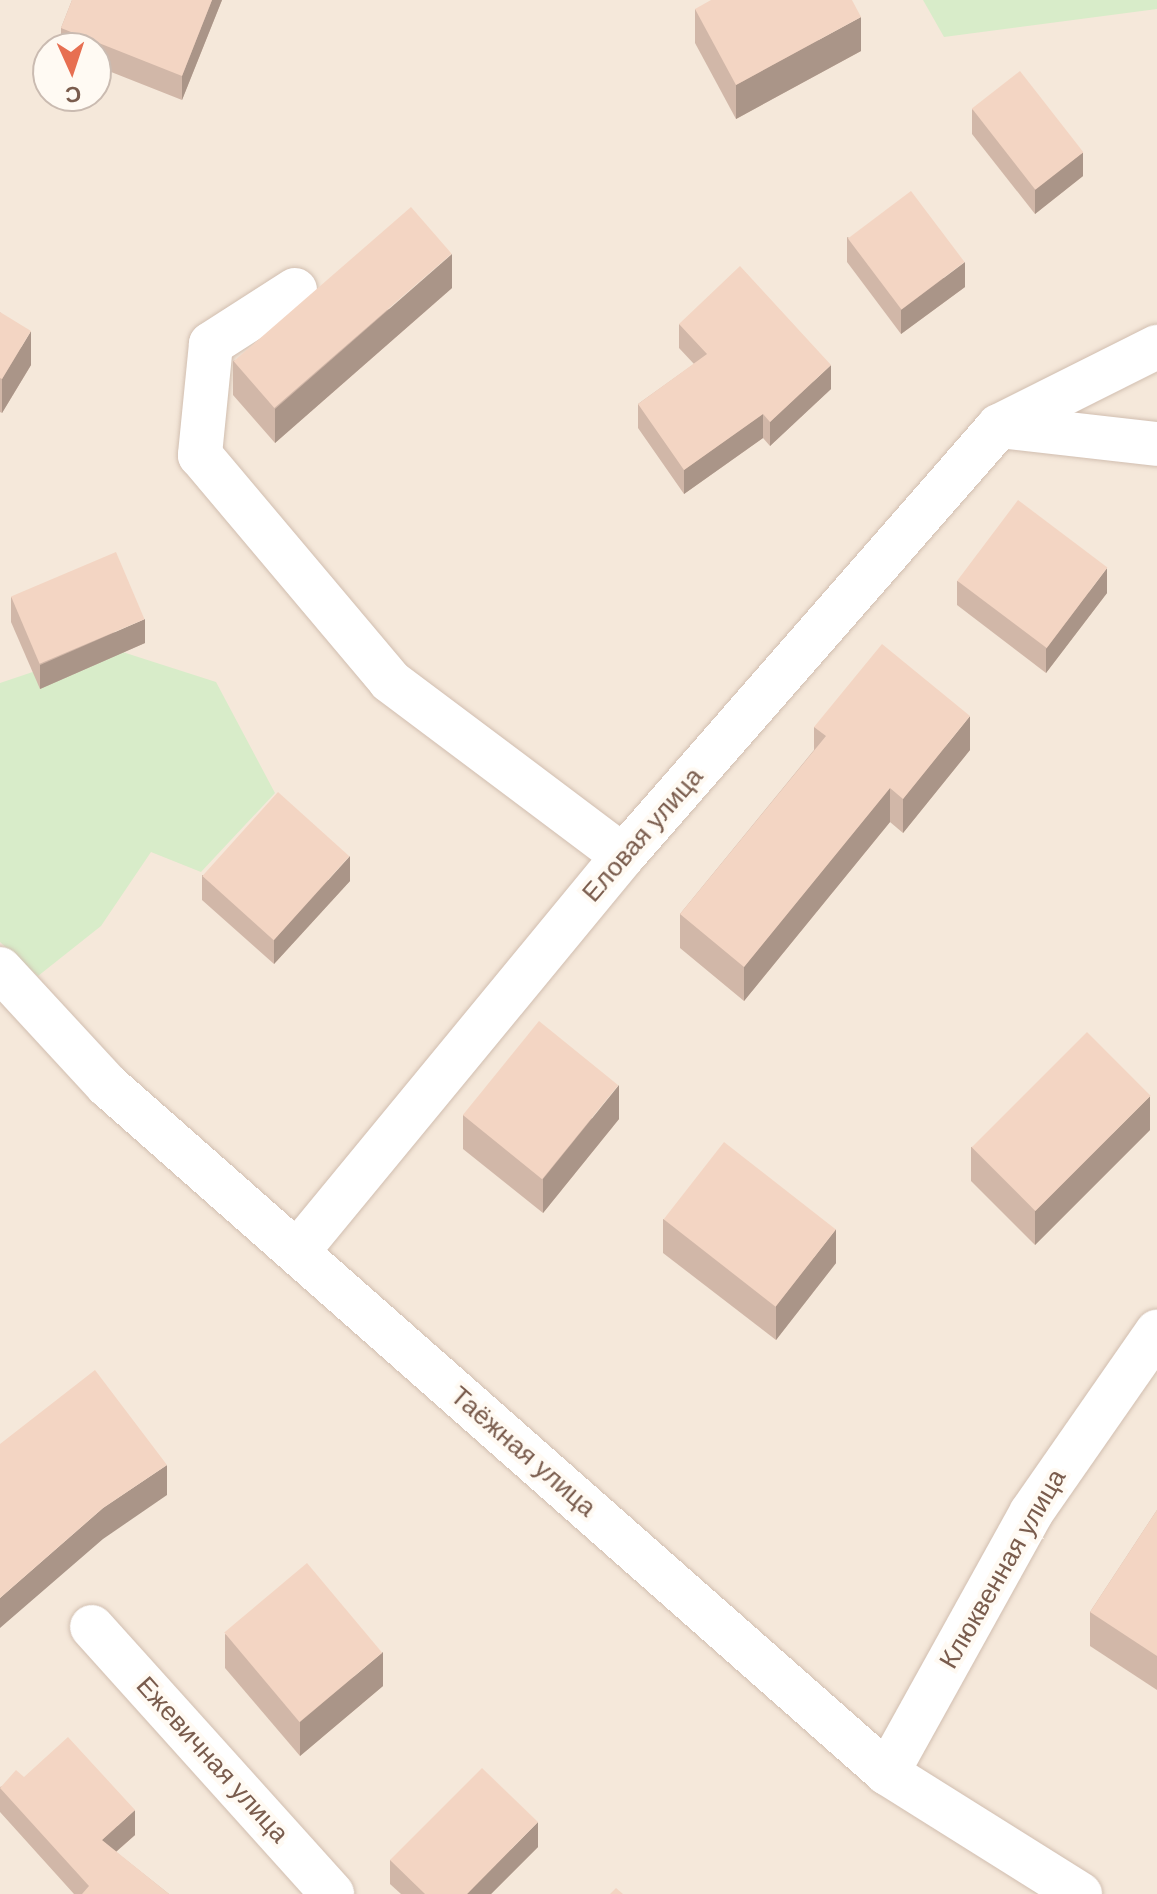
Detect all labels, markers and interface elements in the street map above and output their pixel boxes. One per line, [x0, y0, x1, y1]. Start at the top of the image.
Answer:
north arrow [32, 32, 112, 112]
text: С [64, 80, 82, 109]
street label: Еловая улица [576, 761, 710, 909]
street label: Таёжная улица [444, 1380, 602, 1524]
street label: Клюквенная улица [933, 1464, 1073, 1674]
street label: Ежевичная улица [129, 1671, 295, 1849]

